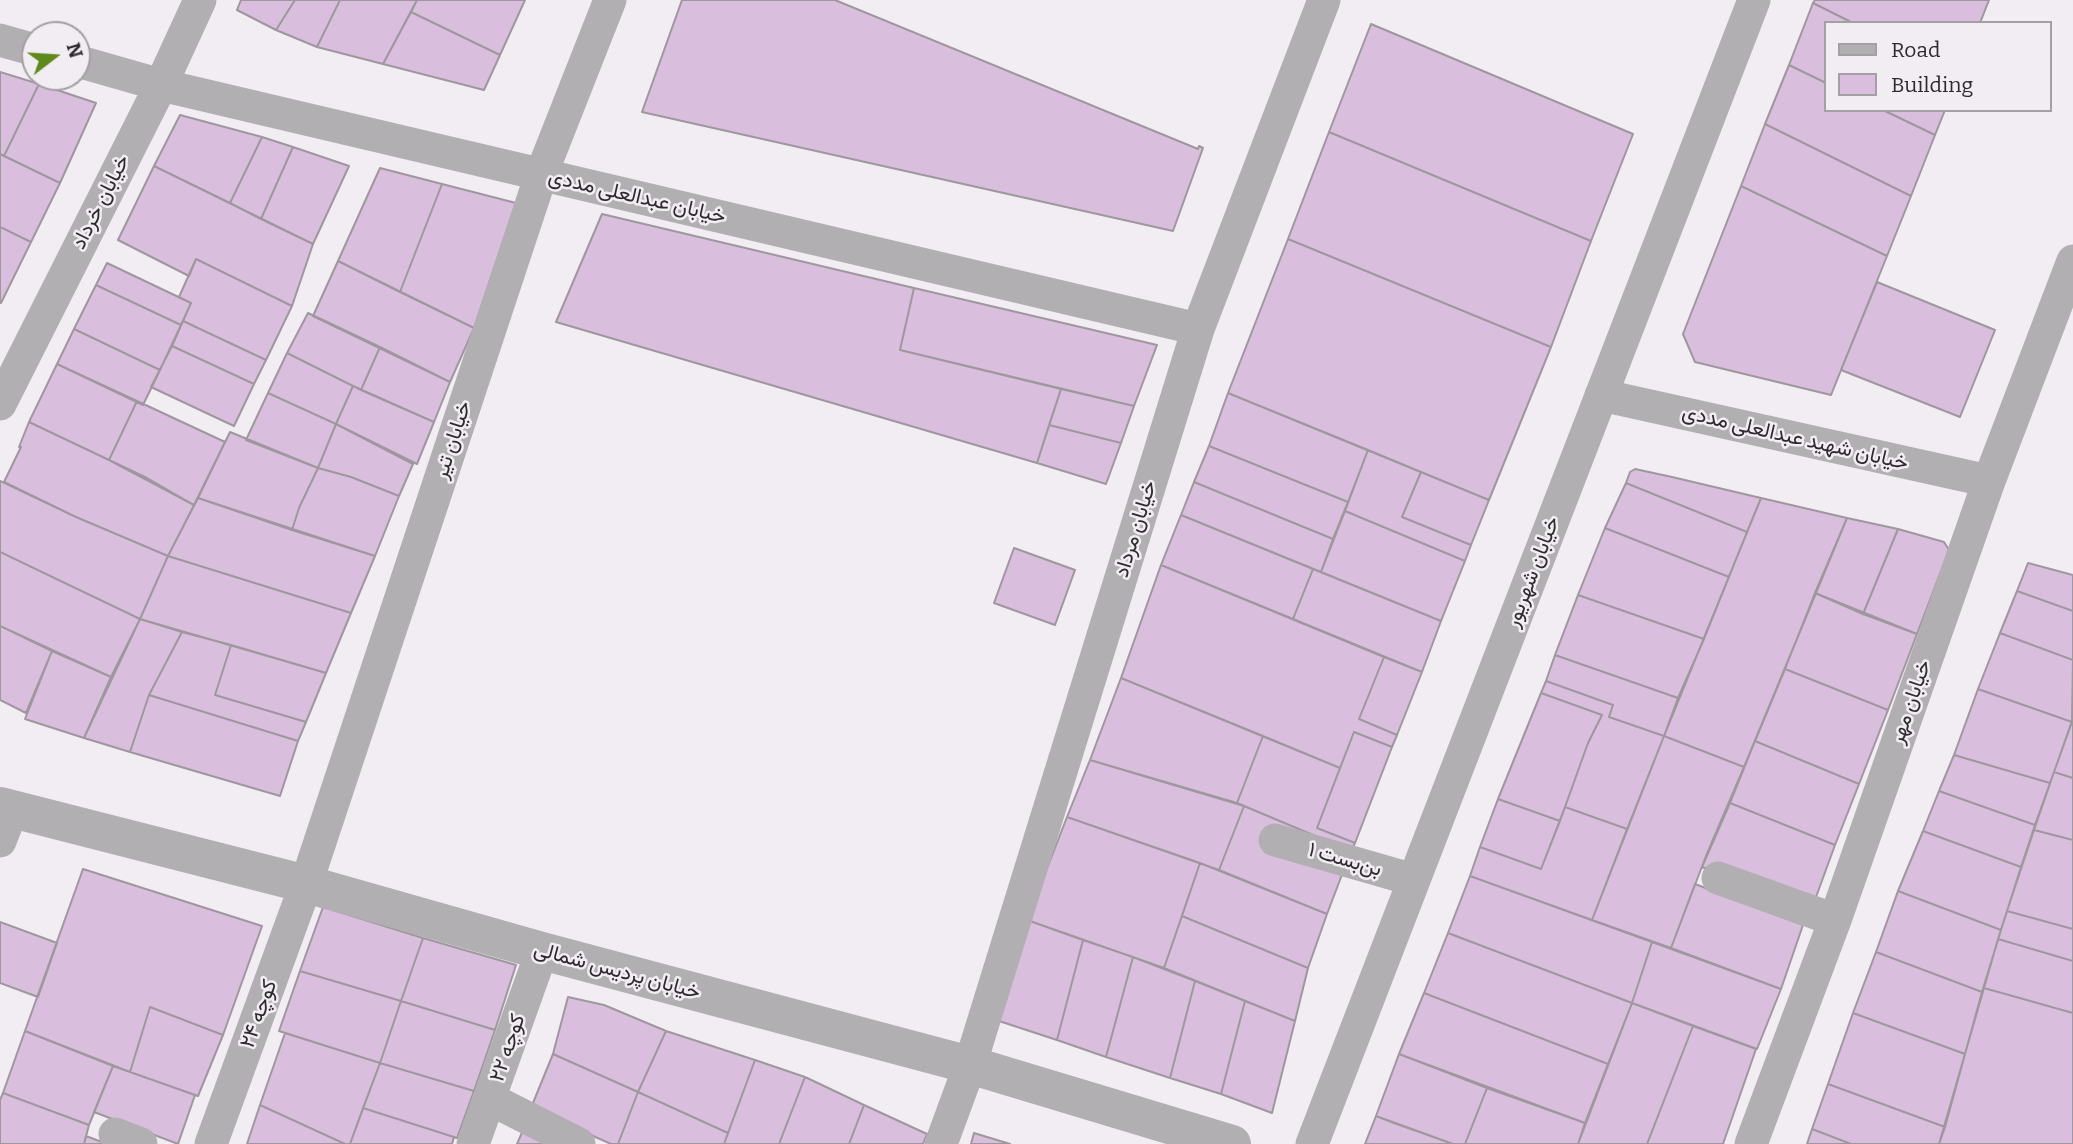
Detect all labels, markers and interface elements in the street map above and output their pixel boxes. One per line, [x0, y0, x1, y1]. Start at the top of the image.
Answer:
north arrow [21, 21, 91, 91]
legend [1825, 21, 2052, 112]
text: Road [1891, 37, 1940, 63]
text: N [62, 40, 88, 61]
text: Building [1891, 72, 1973, 98]
street label: خیابان خرداد [66, 150, 136, 254]
street label: خیابان عبدالعلی مددی [546, 164, 728, 230]
street label: خیابان تیر [429, 398, 477, 482]
street label: خیابان شهید عبدالعلی مددی [1679, 400, 1911, 476]
street label: خیابان مرداد [1109, 478, 1163, 580]
street label: خیابان شهریور [1500, 513, 1566, 631]
street label: خیابان مهر [1885, 657, 1937, 747]
street label: بن‌بست ۱ [1305, 838, 1385, 882]
street label: خیابان پردیس شمالی [531, 937, 703, 1005]
street label: کوچه ۲۴ [235, 976, 283, 1052]
street label: کوچه ۲۲ [485, 1011, 531, 1085]

